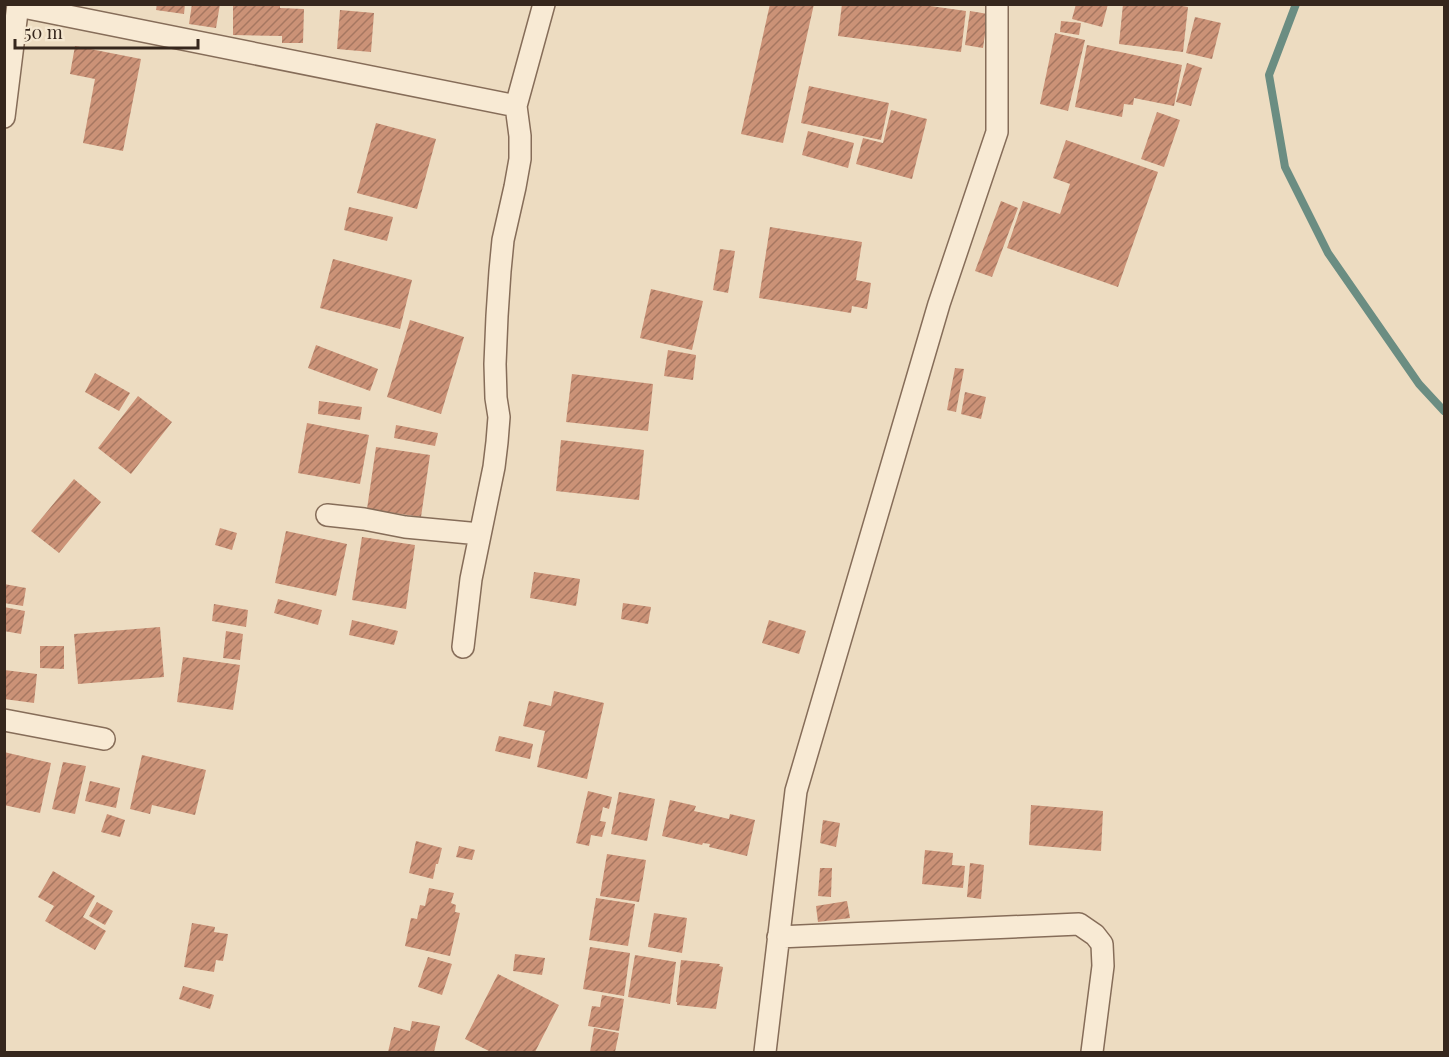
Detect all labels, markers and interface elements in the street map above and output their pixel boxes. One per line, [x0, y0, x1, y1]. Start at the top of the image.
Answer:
scale bar [15, 12, 198, 50]
text: 50 m [24, 20, 63, 44]

